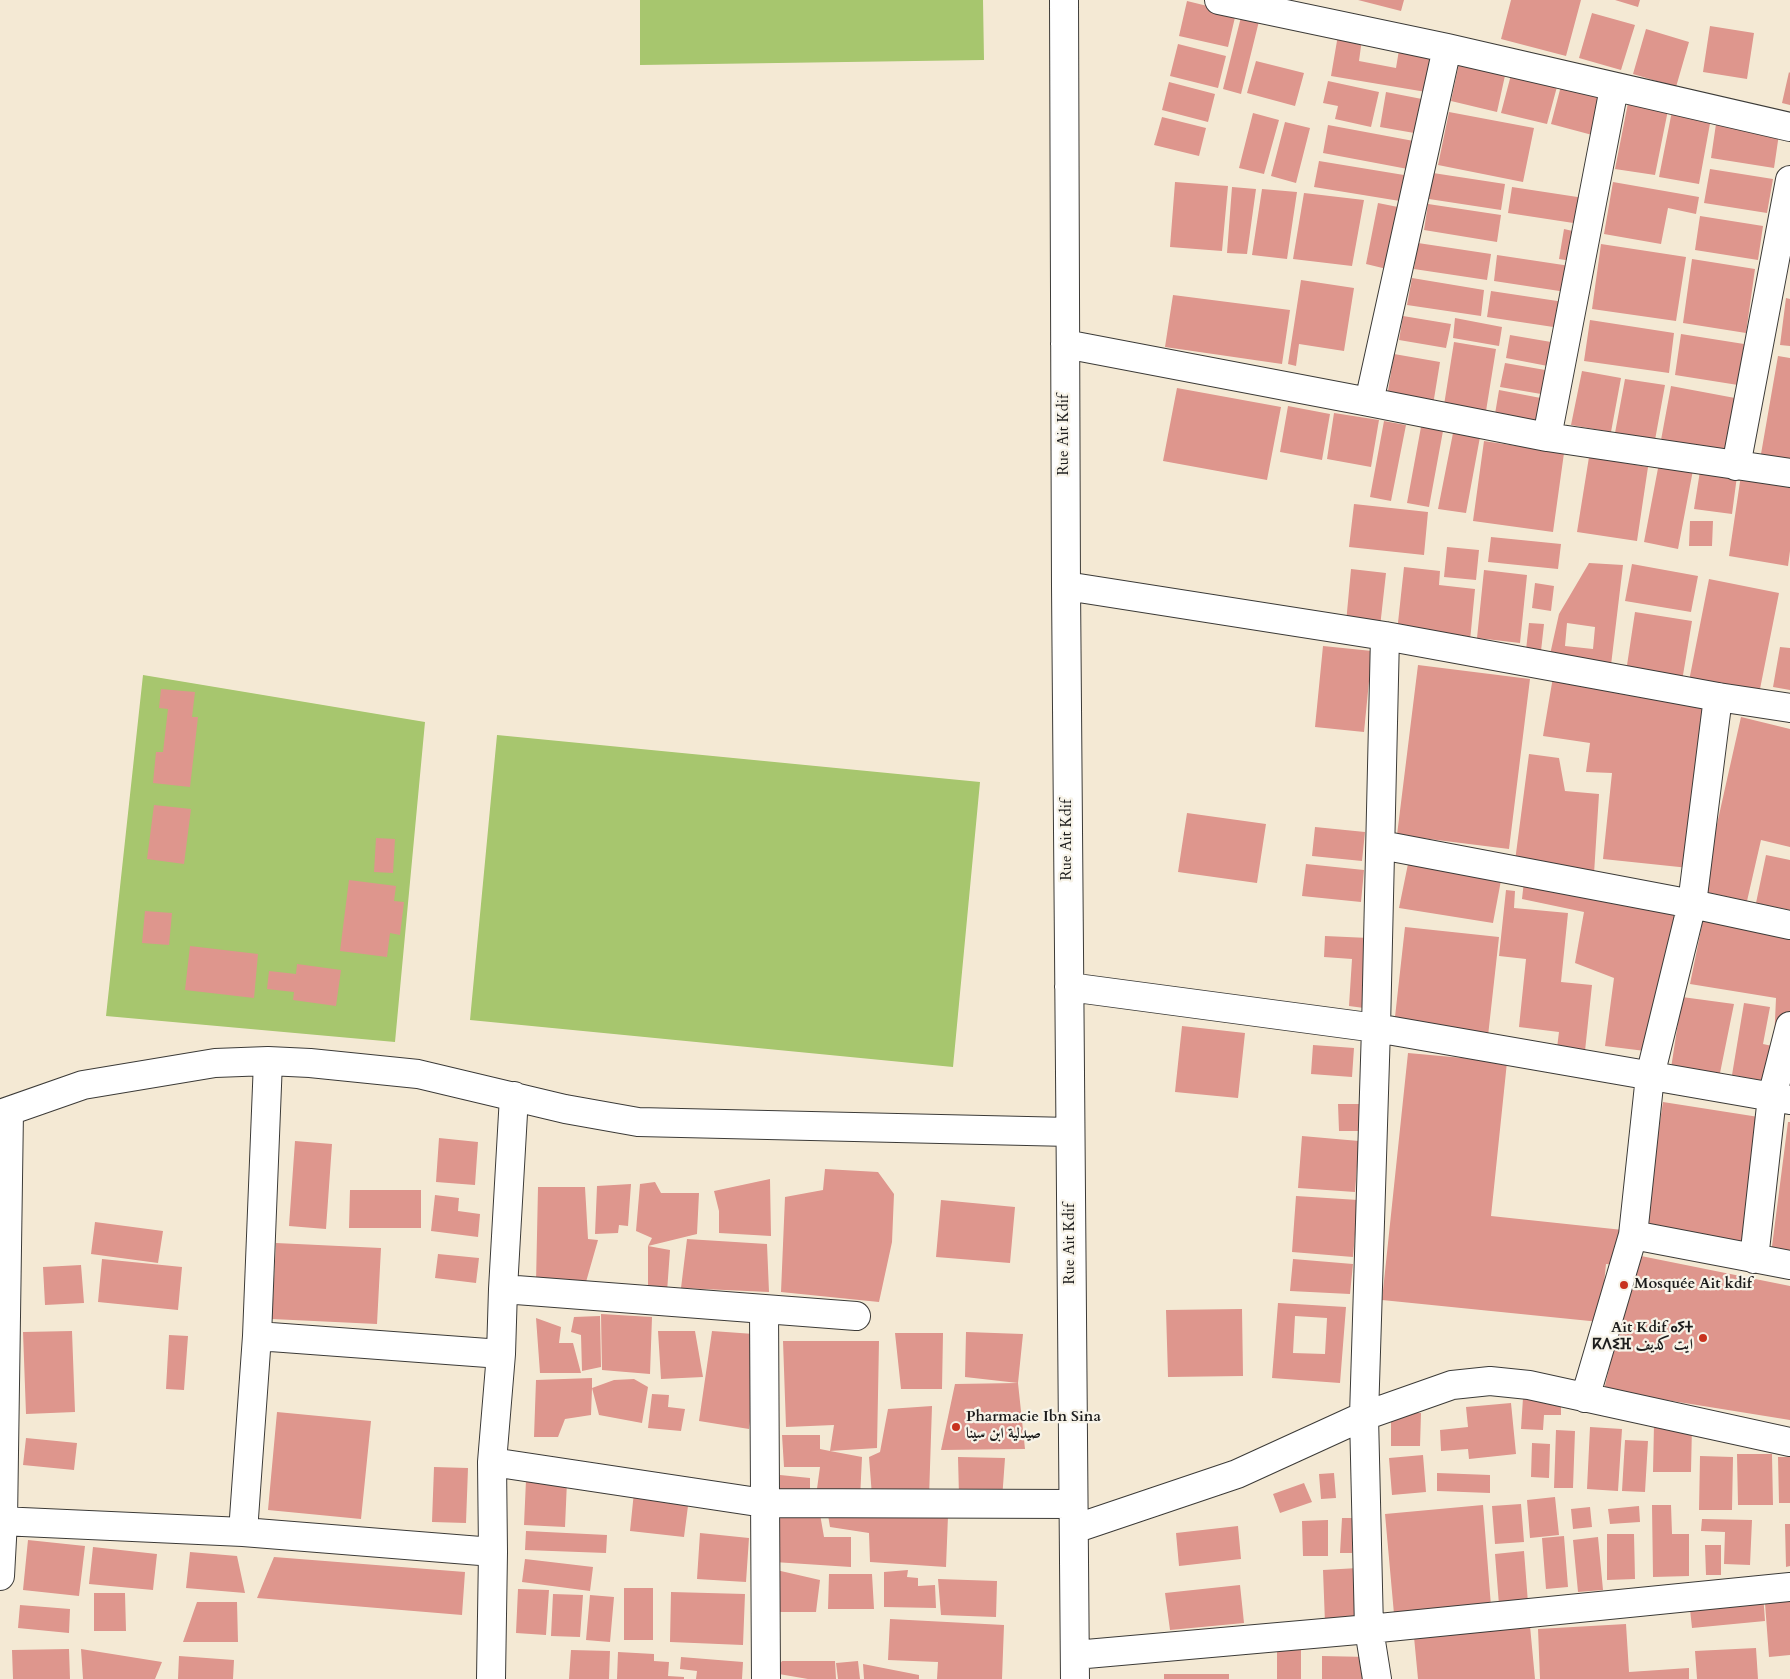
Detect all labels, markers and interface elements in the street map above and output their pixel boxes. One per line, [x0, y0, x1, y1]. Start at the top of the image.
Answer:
street label: Rue Ait Kdif [1056, 394, 1074, 476]
street label: Rue Ait Kdif [1059, 799, 1077, 881]
street label: Rue Ait Kdif [1062, 1203, 1080, 1285]
place label: Mosquée Ait kdif [1634, 1276, 1752, 1294]
marker: Mosquée Ait kdif [1618, 1279, 1630, 1291]
place label: Ait Kdif ⴰⵢⵜ ⴽⴷⵉⴼ ايت كديف [1592, 1320, 1693, 1355]
marker: Ait Kdif ⴰⵢⵜ ⴽⴷⵉⴼ ايت كديف [1697, 1332, 1709, 1344]
place label: Pharmacie Ibn Sina صيدلية ابن سينا [966, 1409, 1101, 1444]
marker: Pharmacie Ibn Sina صيدلية ابن سينا [950, 1421, 962, 1433]

